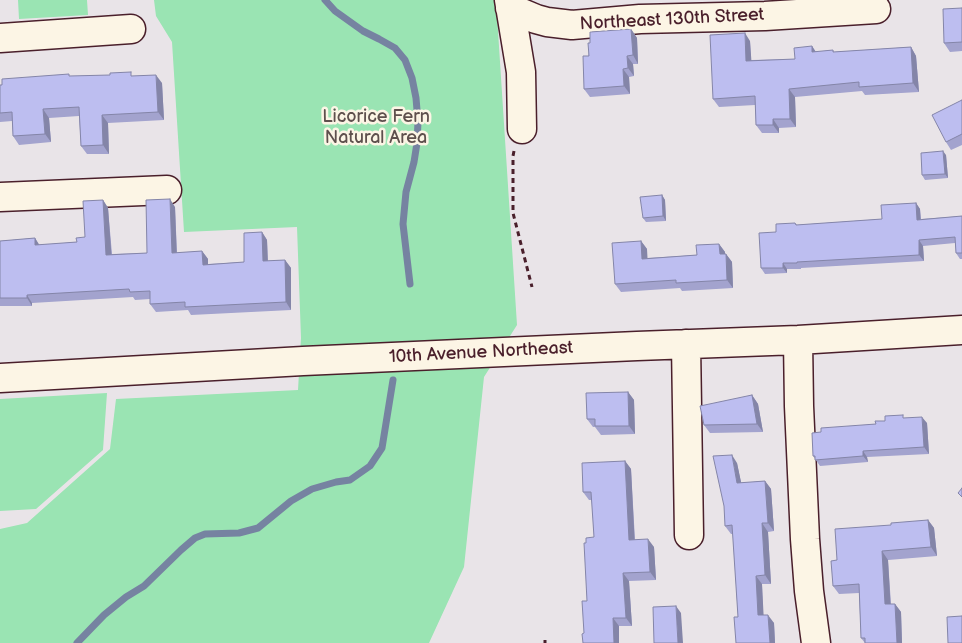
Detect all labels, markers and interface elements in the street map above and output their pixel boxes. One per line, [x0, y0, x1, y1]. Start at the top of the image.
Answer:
street label: Northeast 130th Street [579, 4, 765, 36]
park label: Licorice Fern Natural Area [322, 106, 430, 148]
street label: 10th Avenue Northeast [388, 337, 574, 369]

